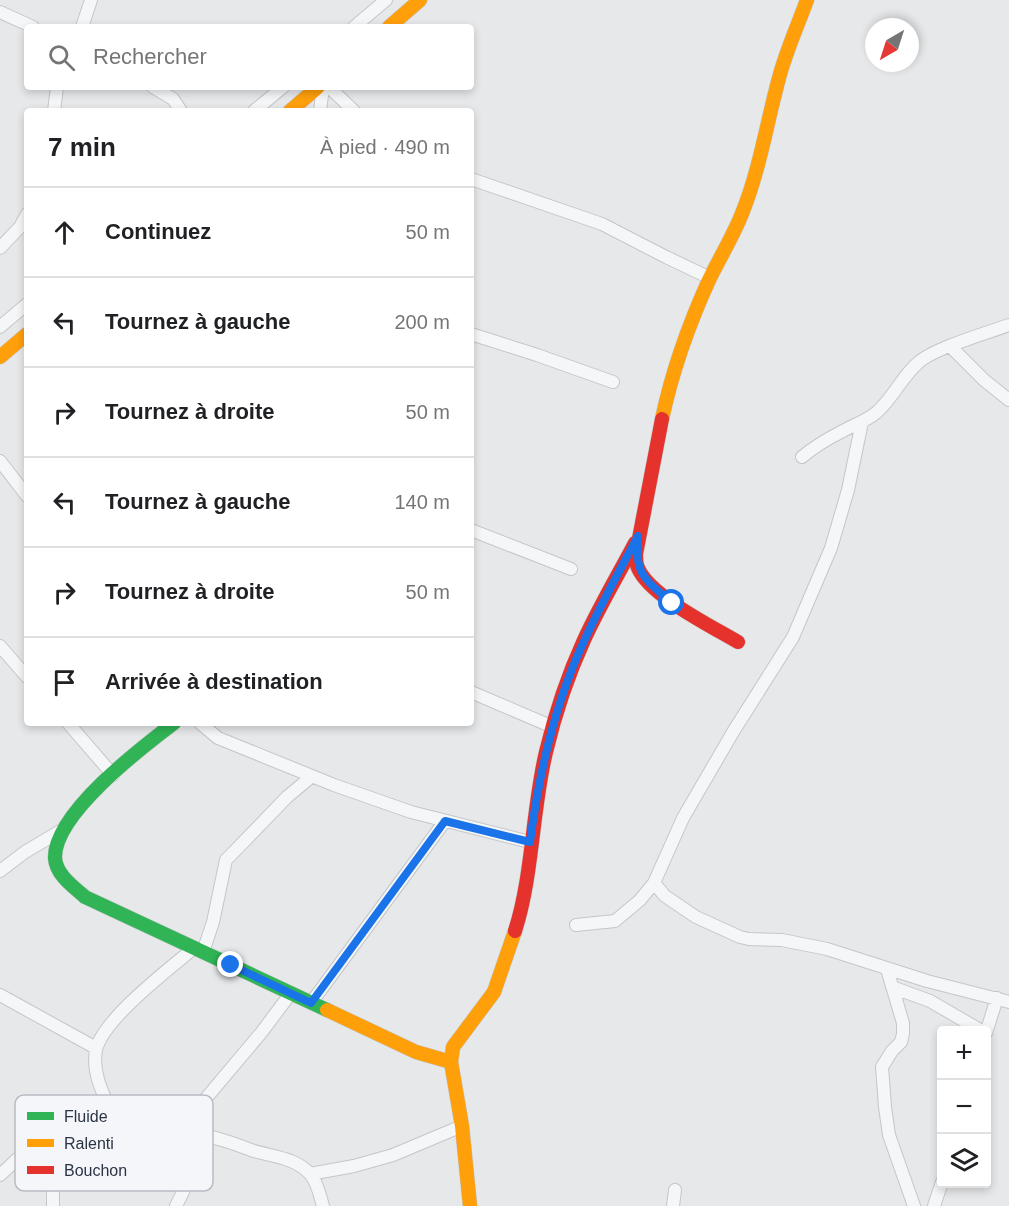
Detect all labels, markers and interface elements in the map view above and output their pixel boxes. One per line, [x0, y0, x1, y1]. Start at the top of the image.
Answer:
north arrow [865, 18, 919, 72]
search box [24, 24, 474, 90]
icon: search [45, 41, 78, 74]
text: Rechercher [93, 44, 207, 69]
text: 7 min [48, 132, 116, 162]
text: À pied · 490 m [320, 136, 450, 158]
icon: ahead [48, 216, 81, 249]
text: Continuez [105, 219, 211, 244]
text: 50 m [406, 221, 450, 243]
icon: left [48, 306, 81, 339]
text: Tournez à gauche [105, 309, 290, 334]
text: 200 m [394, 311, 450, 333]
icon: right [48, 396, 81, 429]
text: Tournez à droite [105, 399, 275, 424]
text: 50 m [406, 401, 450, 423]
icon: left [48, 486, 81, 519]
text: Tournez à gauche [105, 489, 290, 514]
text: 140 m [394, 491, 450, 513]
icon: right [48, 576, 81, 609]
text: Tournez à droite [105, 579, 275, 604]
text: 50 m [406, 581, 450, 603]
route start [658, 589, 684, 615]
icon: arrive [48, 666, 81, 699]
text: Arrivée à destination [105, 669, 323, 694]
route end [217, 951, 243, 977]
map controls [937, 1026, 991, 1188]
button: + [937, 1026, 991, 1080]
button: − [937, 1080, 991, 1134]
legend [15, 1095, 213, 1191]
text: Fluide [64, 1108, 108, 1125]
button: layers [937, 1134, 991, 1188]
text: Ralenti [64, 1135, 114, 1152]
text: Bouchon [64, 1162, 127, 1179]

